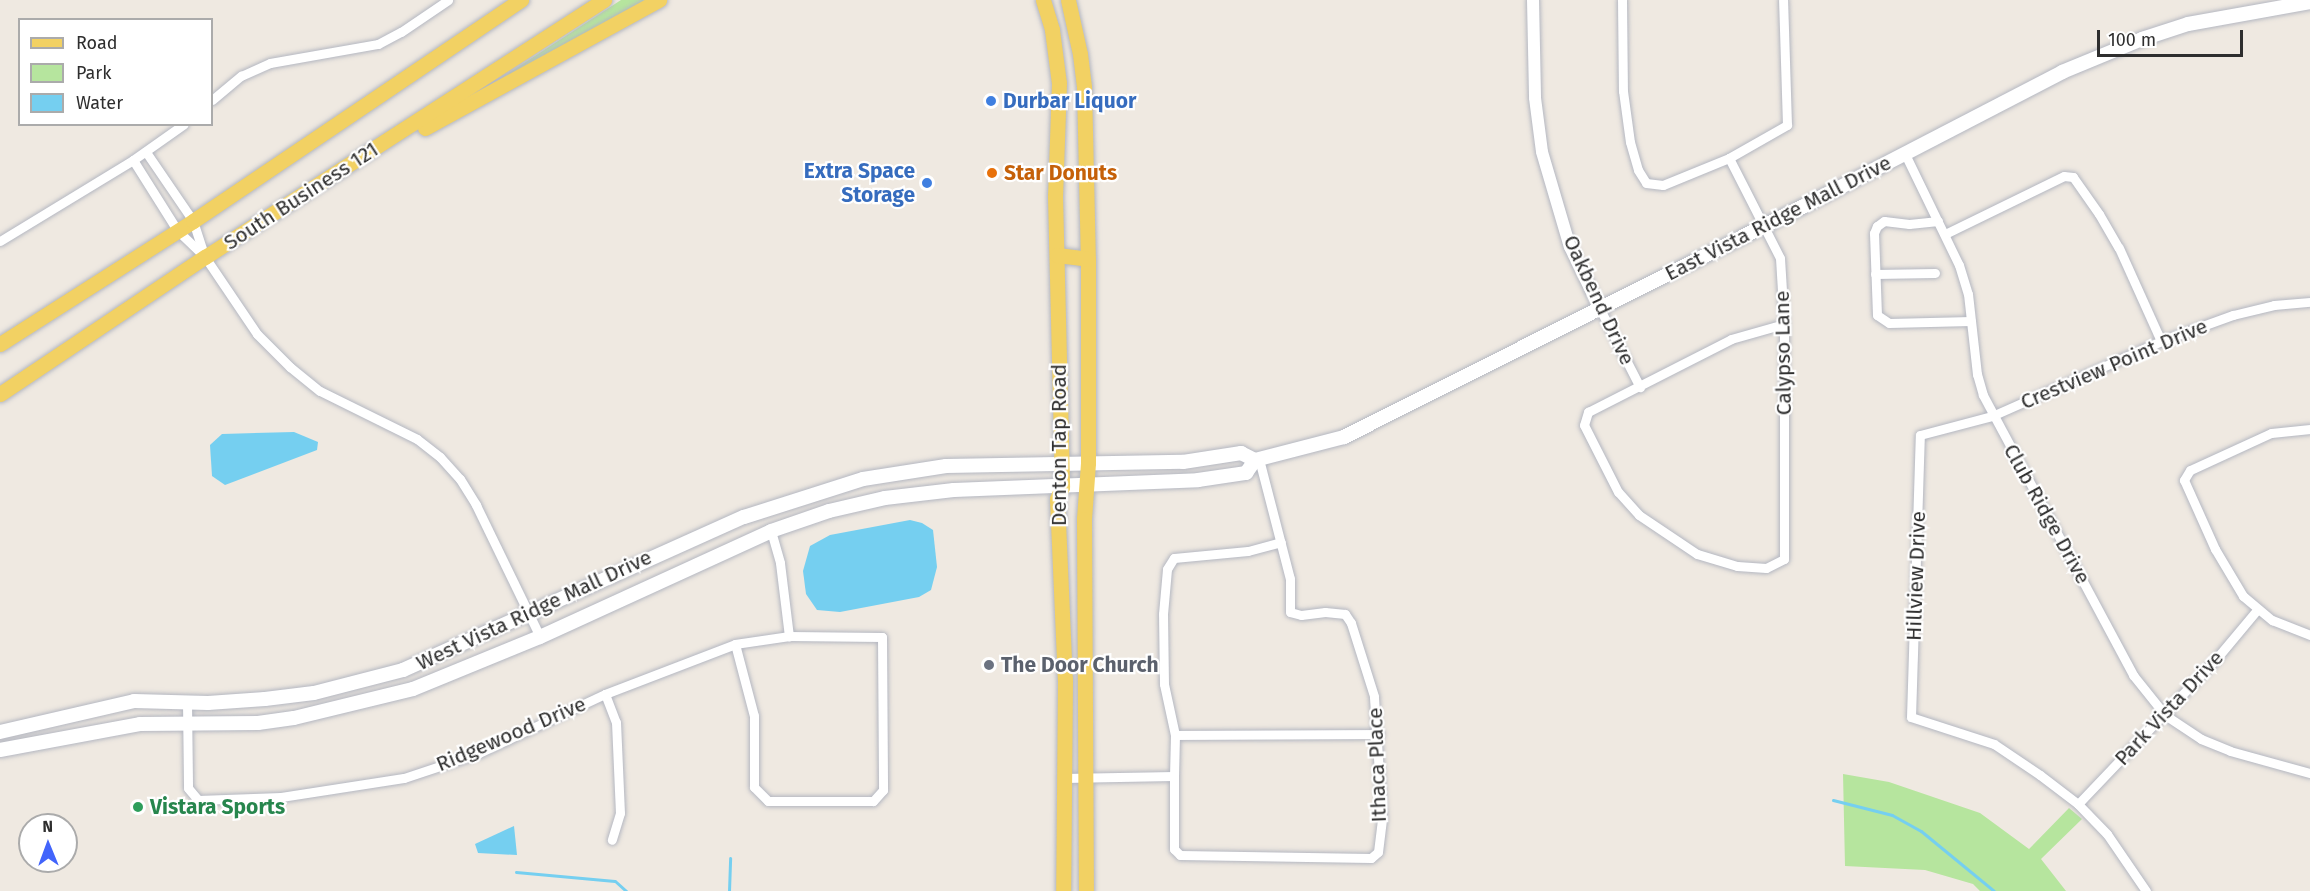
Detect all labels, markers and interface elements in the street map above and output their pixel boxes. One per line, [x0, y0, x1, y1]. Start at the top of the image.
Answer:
legend [18, 18, 213, 126]
scale bar [2100, 18, 2246, 56]
text: 100 m [2108, 29, 2156, 51]
text: Road [76, 32, 118, 54]
text: Park [76, 62, 111, 84]
place label: Durbar Liquor [1003, 88, 1136, 114]
text: Water [76, 92, 123, 114]
marker: Durbar Liquor [984, 94, 998, 108]
street label: South Business 121 [219, 137, 383, 255]
street label: East Vista Ridge Mall Drive [1661, 150, 1895, 286]
place label: Extra Space Storage [804, 158, 915, 208]
place label: Star Donuts [1004, 160, 1117, 186]
marker: Star Donuts [985, 166, 999, 180]
marker: Extra Space Storage [920, 176, 934, 190]
street label: Oakbend Drive [1558, 231, 1640, 369]
street label: Calypso Lane [1769, 291, 1797, 415]
street label: Crestview Point Drive [2017, 313, 2211, 415]
street label: Denton Tap Road [1046, 364, 1072, 526]
street label: Club Ridge Drive [1998, 440, 2096, 588]
street label: Hillview Drive [1901, 511, 1931, 641]
street label: West Vista Ridge Mall Drive [412, 544, 656, 676]
street label: Park Vista Drive [2109, 645, 2229, 771]
place label: The Door Church [1001, 652, 1159, 678]
marker: The Door Church [982, 658, 996, 672]
street label: Ridgewood Drive [432, 691, 590, 777]
street label: Ithaca Place [1362, 707, 1392, 823]
place label: Vistara Sports [150, 794, 285, 820]
marker: Vistara Sports [131, 800, 145, 814]
north arrow [18, 813, 78, 873]
text: N [42, 817, 53, 836]

